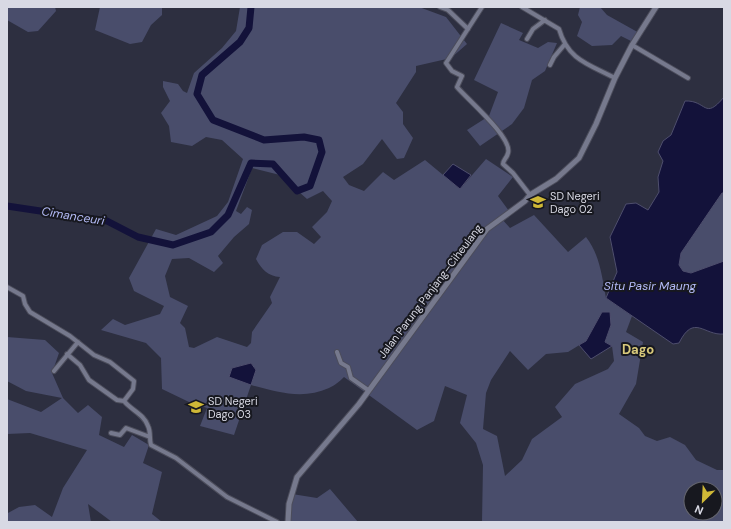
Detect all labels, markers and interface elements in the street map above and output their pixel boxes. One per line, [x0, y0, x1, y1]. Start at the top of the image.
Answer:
place label: SD Negeri Dago 02 [550, 189, 600, 216]
school or university icon: SD Negeri Dago 02 [529, 193, 547, 211]
water label: Cimanceuri [40, 203, 107, 229]
street label: Jalan Parung Panjang–Ciheulang [375, 221, 485, 361]
water label: Situ Pasir Maung [604, 278, 697, 294]
district label: Dago [622, 341, 654, 358]
place label: SD Negeri Dago 03 [208, 394, 258, 421]
school or university icon: SD Negeri Dago 03 [187, 398, 205, 416]
north arrow [683, 481, 723, 521]
text: N [692, 502, 705, 518]

